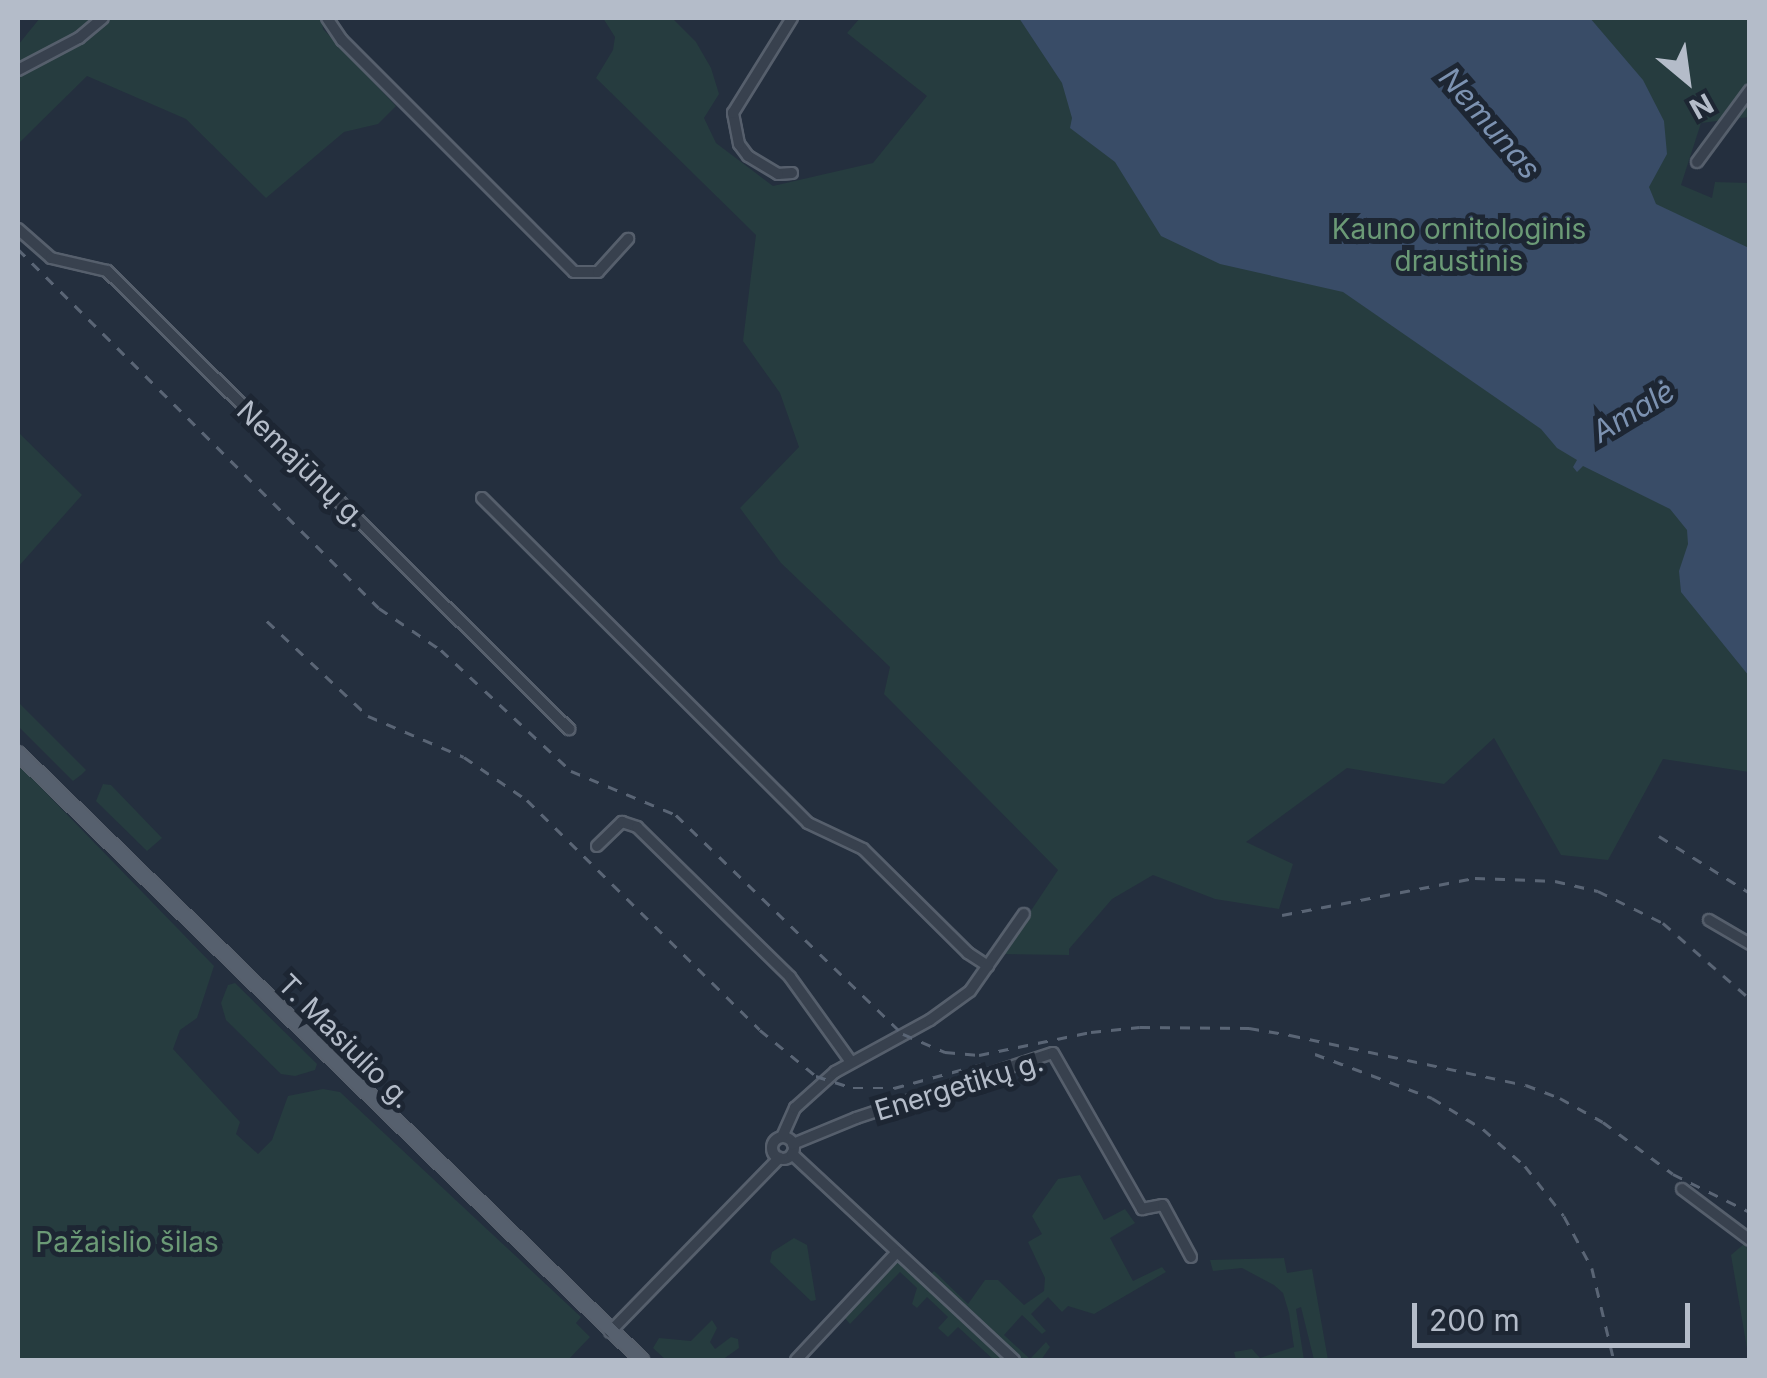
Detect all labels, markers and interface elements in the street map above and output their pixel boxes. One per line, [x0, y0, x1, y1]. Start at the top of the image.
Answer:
north arrow [1637, 30, 1737, 130]
water label: Nemunas [1432, 60, 1548, 186]
text: N [1684, 86, 1719, 126]
park label: Kauno ornitologinis draustinis [1332, 212, 1586, 278]
water label: Amalė [1585, 372, 1681, 450]
street label: Nemajūnų g. [230, 394, 374, 534]
street label: T. Masiulio g. [271, 967, 419, 1115]
street label: Energetikų g. [871, 1044, 1047, 1128]
park label: Pažaislio šilas [35, 1225, 219, 1259]
scale bar [1417, 1283, 1694, 1345]
text: 200 m [1429, 1302, 1520, 1338]

